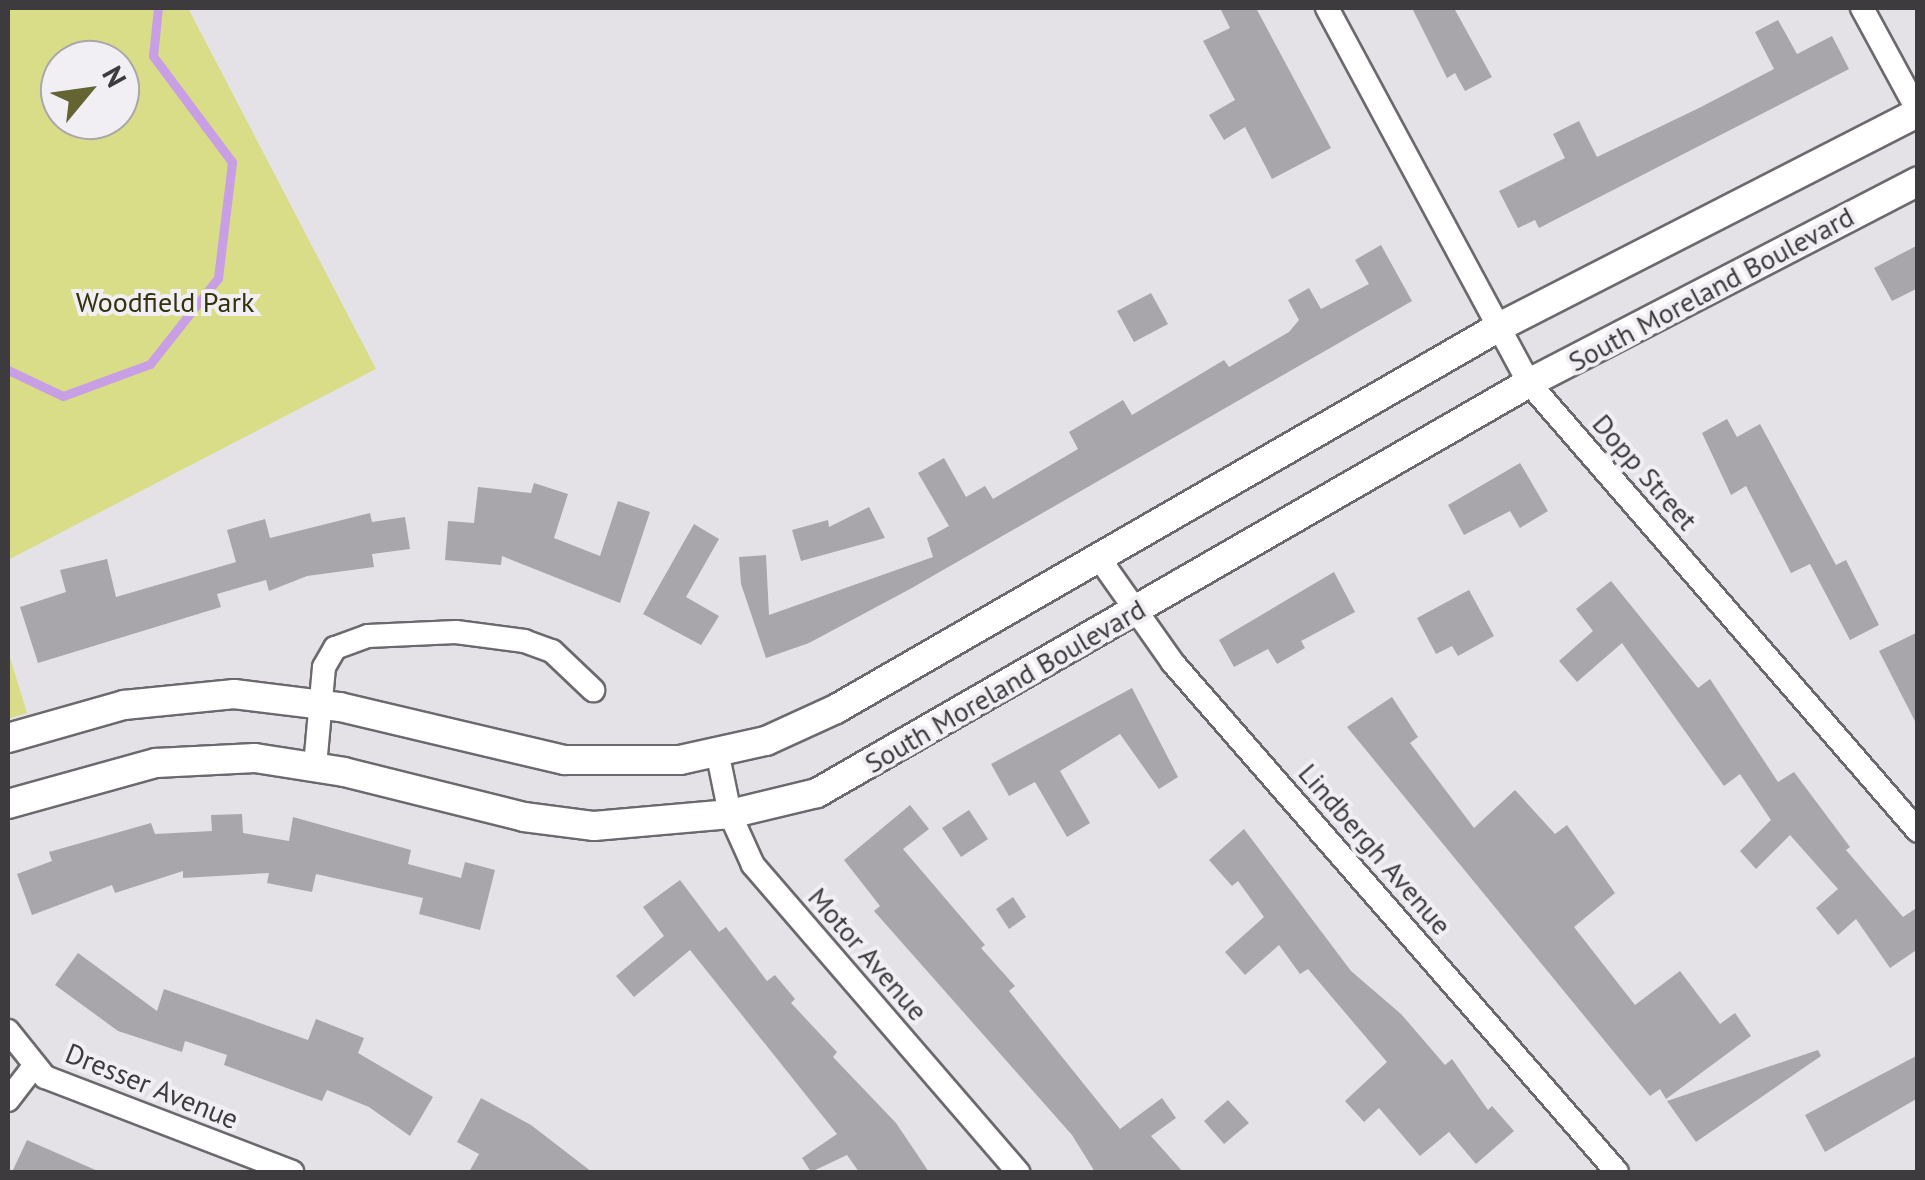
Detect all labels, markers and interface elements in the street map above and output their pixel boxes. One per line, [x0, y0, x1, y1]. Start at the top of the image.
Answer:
north arrow [40, 40, 140, 140]
text: N [94, 59, 136, 93]
street label: South Moreland Boulevard [1563, 199, 1859, 379]
park label: Woodfield Park [76, 285, 254, 319]
street label: Dopp Street [1586, 407, 1704, 537]
street label: South Moreland Boulevard [859, 592, 1151, 780]
street label: Lindbergh Avenue [1291, 756, 1459, 942]
street label: Motor Avenue [801, 880, 935, 1028]
street label: Dresser Avenue [60, 1036, 244, 1136]

